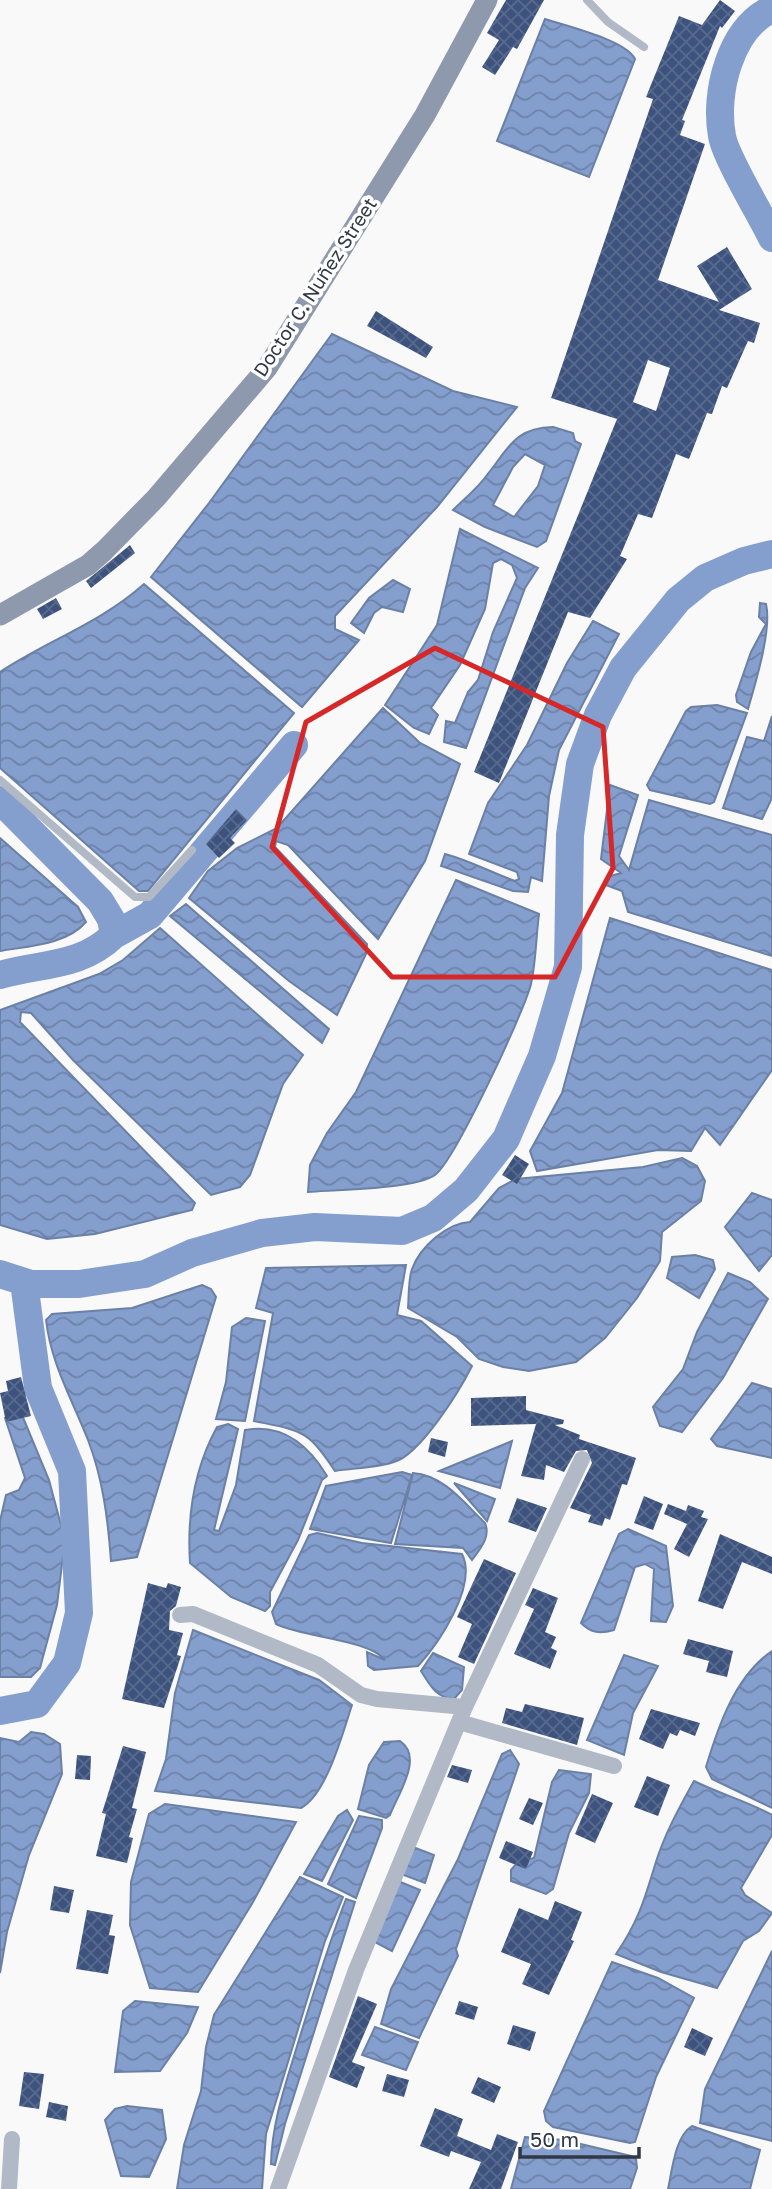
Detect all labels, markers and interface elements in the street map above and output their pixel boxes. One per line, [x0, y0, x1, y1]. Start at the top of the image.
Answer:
street label: Doctor C. Nuñez Street [248, 193, 381, 380]
scale bar [520, 2116, 639, 2160]
text: 50 m [530, 2126, 579, 2152]

